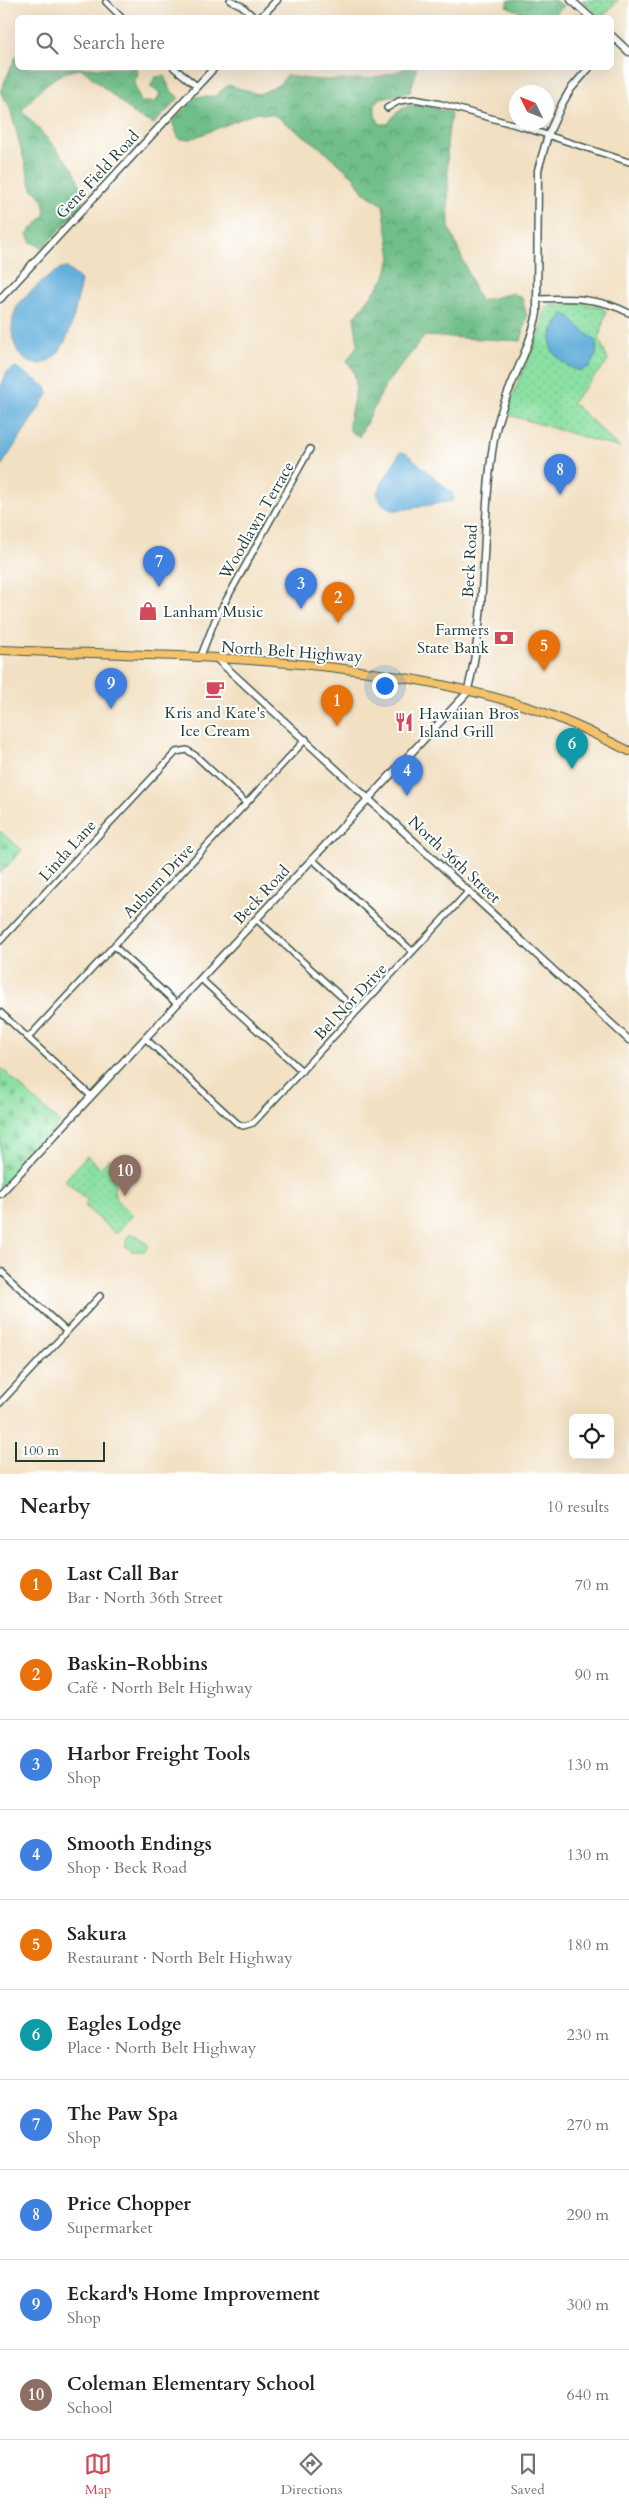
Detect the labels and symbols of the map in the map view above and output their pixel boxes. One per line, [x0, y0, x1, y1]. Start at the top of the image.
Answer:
north arrow [509, 85, 554, 130]
street label: Gene Field Road [51, 125, 145, 224]
pin: 8 [544, 454, 576, 495]
street label: Woodlawn Terrace [214, 457, 300, 584]
street label: Beck Road [457, 523, 483, 598]
pin: 7 [143, 546, 175, 587]
pin: 3 [285, 568, 317, 609]
pin: 2 [322, 582, 354, 623]
shop icon: Lanham Music [137, 600, 159, 622]
place label: Lanham Music [163, 601, 263, 623]
place label: Farmers State Bank [417, 619, 489, 659]
bank icon: Farmers State Bank [493, 627, 515, 649]
pin: 5 [528, 630, 560, 671]
street label: North Belt Highway [221, 636, 364, 668]
pin: 9 [95, 668, 127, 709]
your location [372, 673, 398, 699]
cafe icon: Kris and Kate's Ice Cream [204, 678, 226, 700]
pin: 1 [321, 685, 353, 726]
place label: Kris and Kate's Ice Cream [165, 702, 265, 742]
place label: Hawaiian Bros Island Grill [419, 703, 519, 743]
restaurant icon: Hawaiian Bros Island Grill [393, 711, 415, 733]
pin: 6 [556, 728, 588, 769]
pin: 4 [391, 755, 423, 796]
street label: North 36th Street [403, 811, 505, 908]
street label: Linda Lane [34, 815, 101, 886]
street label: Auburn Drive [118, 838, 199, 923]
street label: Beck Road [229, 860, 295, 929]
street label: Bel Nor Drive [309, 958, 392, 1045]
pin: 10 [109, 1155, 141, 1196]
scale bar [15, 1439, 105, 1462]

